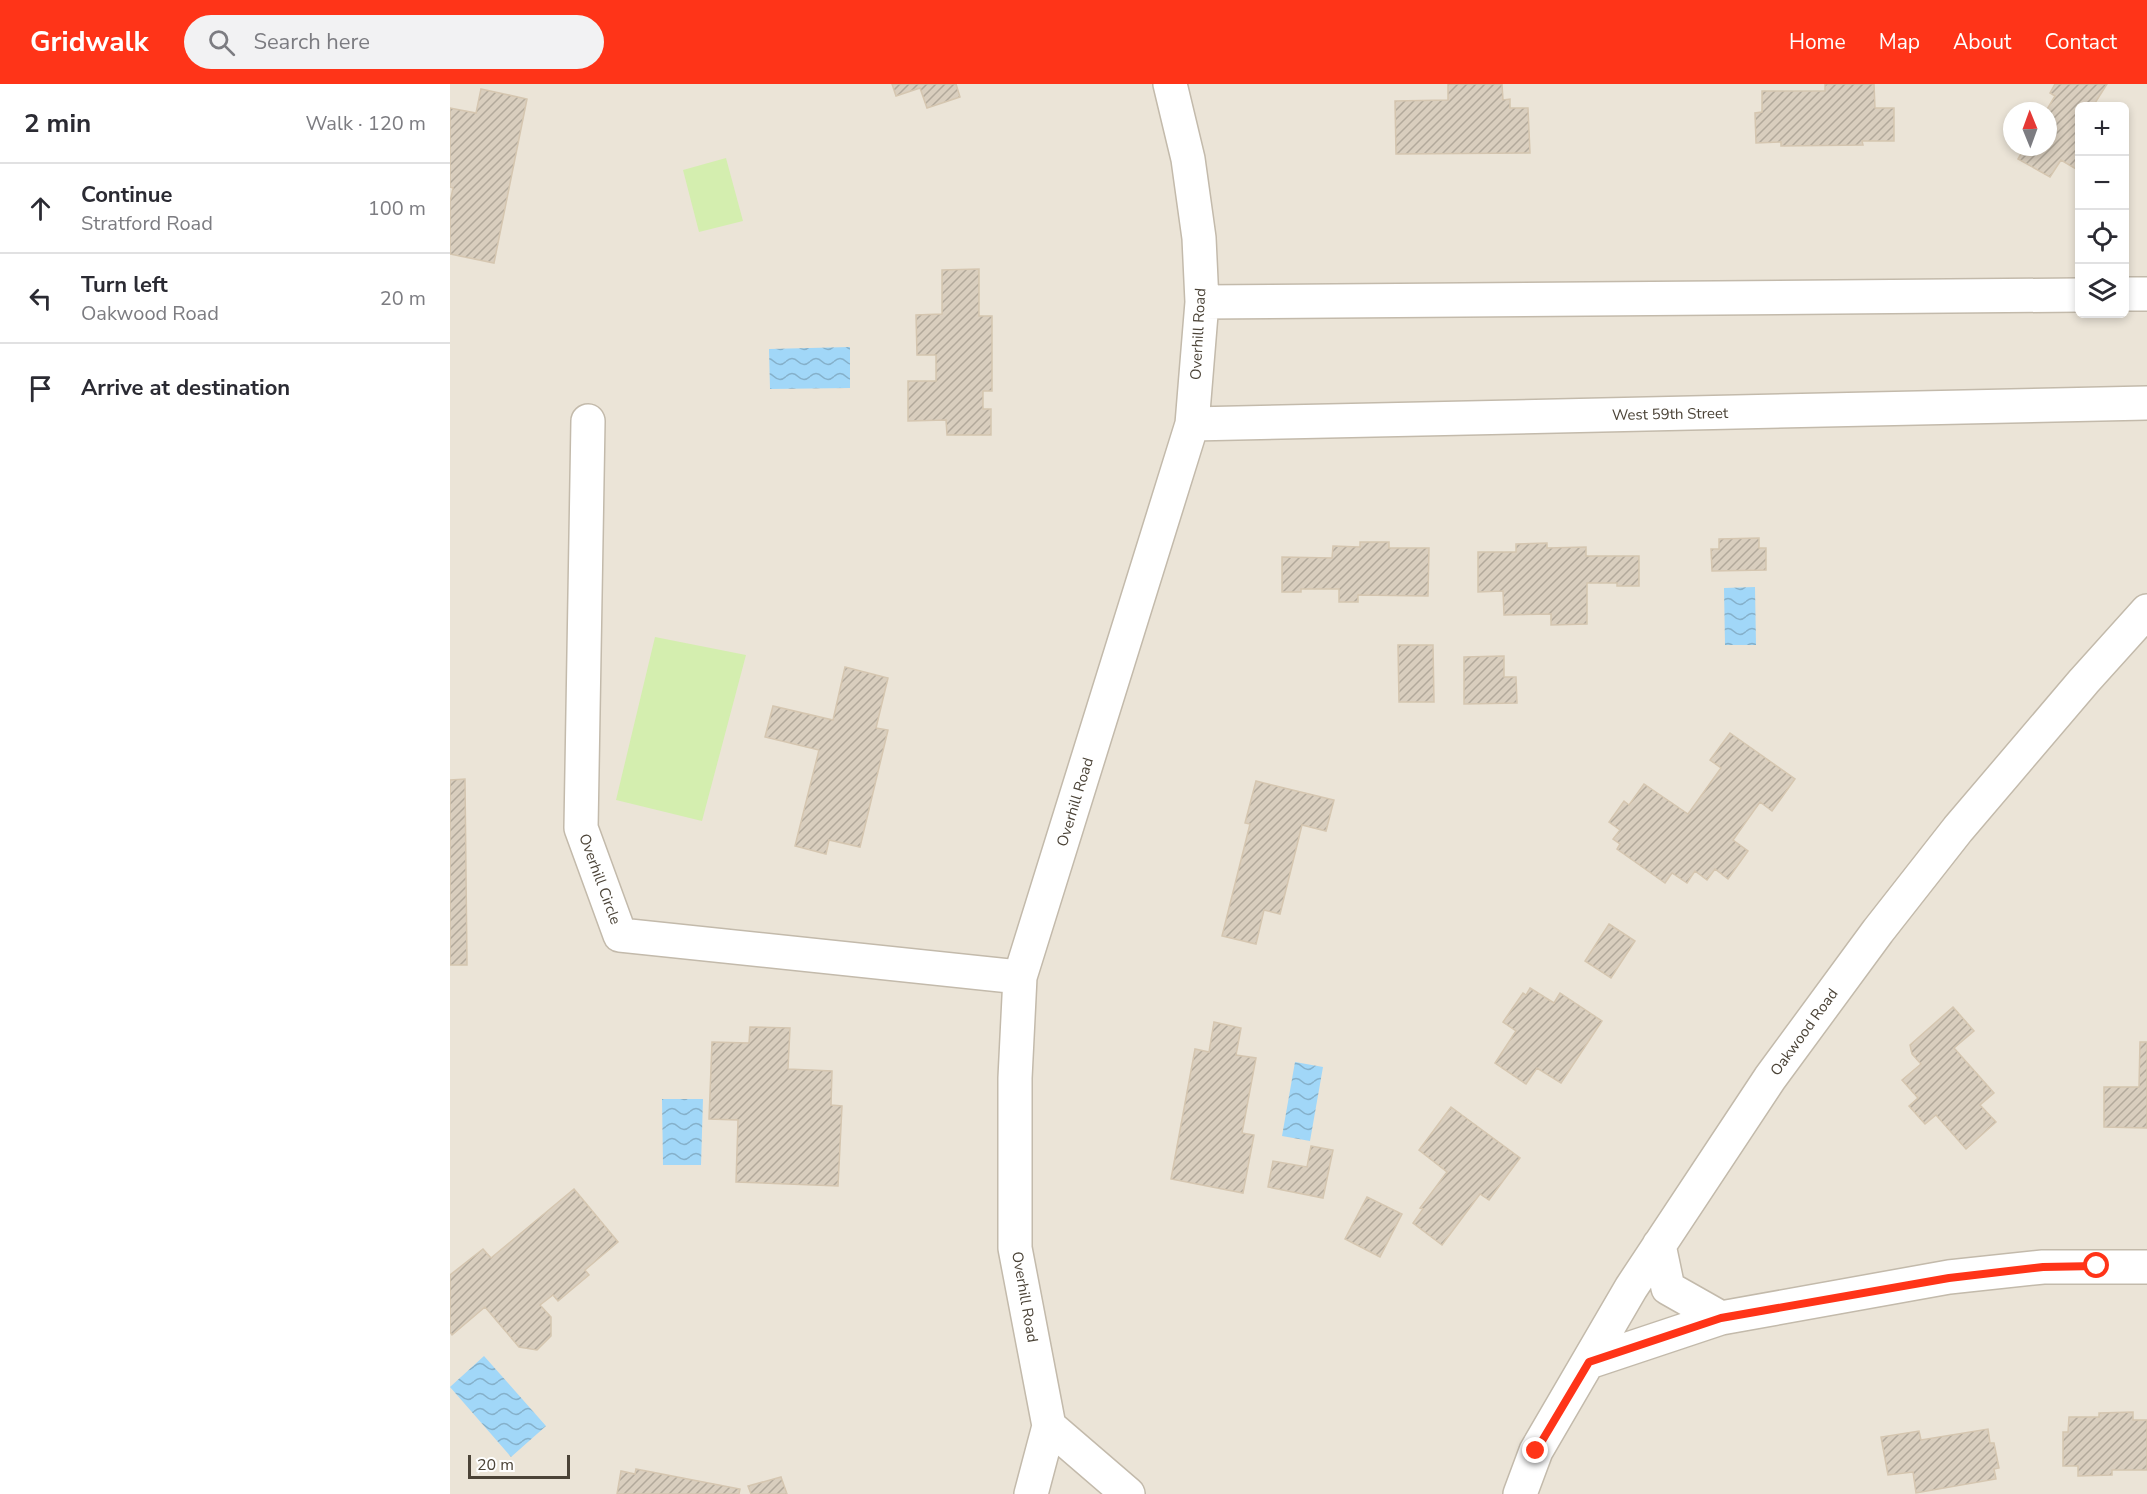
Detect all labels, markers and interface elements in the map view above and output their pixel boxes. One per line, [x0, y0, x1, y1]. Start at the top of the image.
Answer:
search box [184, 15, 604, 69]
text: Gridwalk [30, 23, 148, 61]
icon: search [205, 26, 238, 59]
text: Search here [253, 27, 370, 57]
text: Home [1789, 28, 1846, 56]
text: Map [1879, 28, 1920, 56]
text: About [1953, 28, 2011, 56]
text: Contact [2044, 28, 2117, 56]
north arrow [2003, 102, 2057, 156]
map controls [2075, 102, 2129, 318]
button: + [2075, 102, 2129, 156]
text: 2 min [24, 106, 91, 141]
text: Walk · 120 m [306, 110, 426, 137]
button: − [2075, 156, 2129, 210]
text: Continue [81, 180, 172, 210]
icon: ahead [24, 192, 57, 225]
text: 100 m [368, 195, 426, 222]
text: Stratford Road [81, 210, 213, 237]
button: locate [2075, 210, 2129, 264]
button: layers [2075, 264, 2129, 318]
text: Turn left [81, 270, 168, 300]
icon: left [24, 282, 57, 315]
text: 20 m [380, 285, 426, 312]
street label: Overhill Road [1186, 287, 1210, 381]
text: Oakwood Road [81, 300, 219, 327]
icon: arrive [24, 372, 57, 405]
text: Arrive at destination [81, 373, 290, 403]
street label: West 59th Street [1612, 403, 1729, 425]
street label: Overhill Road [1052, 755, 1098, 849]
street label: Overhill Circle [574, 831, 626, 927]
street label: Oakwood Road [1766, 984, 1842, 1080]
street label: Overhill Road [1007, 1250, 1043, 1344]
route start [2083, 1252, 2109, 1278]
route end [1522, 1437, 1548, 1463]
scale bar [468, 1452, 570, 1480]
text: 20 m [477, 1454, 514, 1476]

